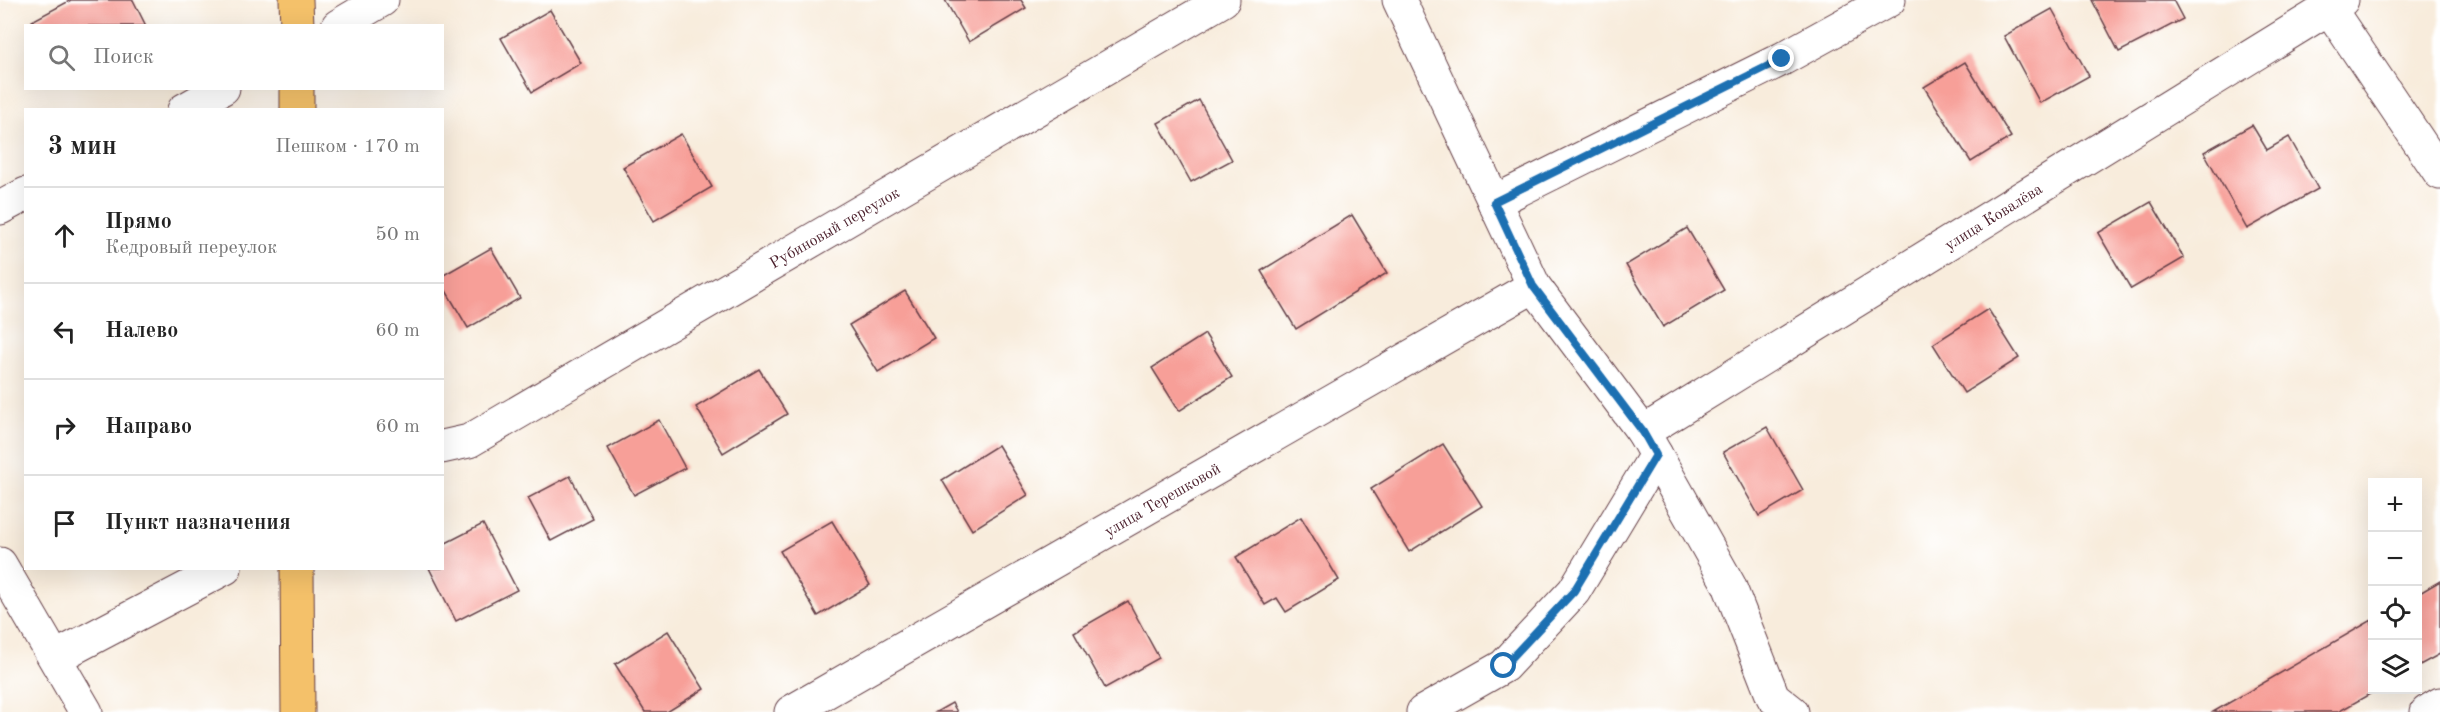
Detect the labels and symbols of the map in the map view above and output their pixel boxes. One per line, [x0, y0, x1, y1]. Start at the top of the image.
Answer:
route end [1768, 45, 1794, 71]
street label: улица Ковалёва [1943, 181, 2046, 254]
street label: Рубиновый переулок [767, 185, 903, 272]
street label: улица Терешковой [1102, 461, 1224, 540]
route start [1490, 652, 1516, 678]

